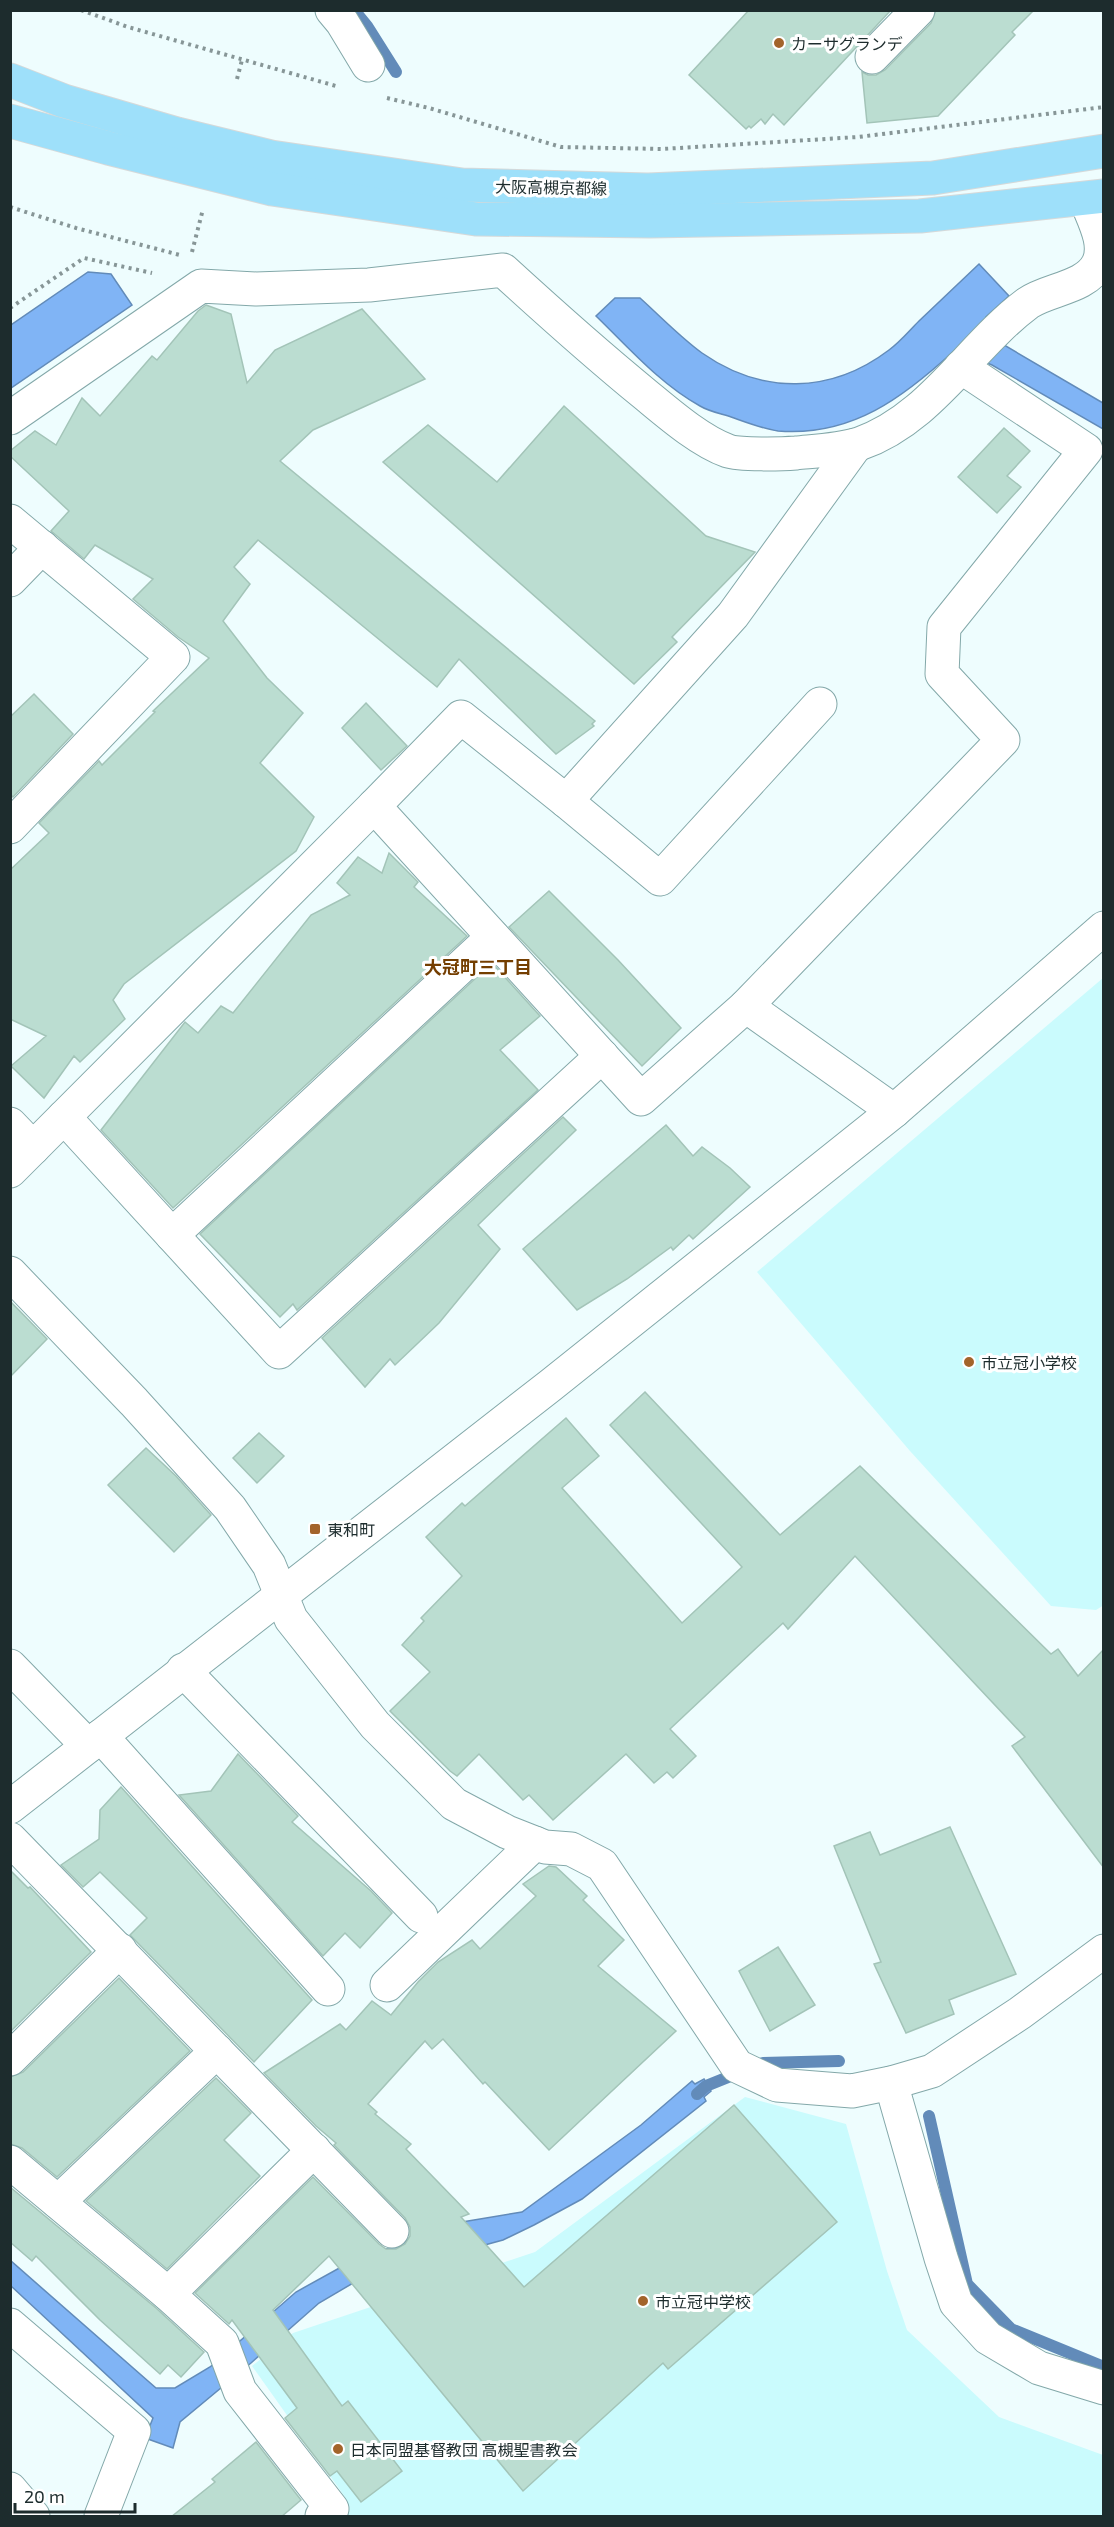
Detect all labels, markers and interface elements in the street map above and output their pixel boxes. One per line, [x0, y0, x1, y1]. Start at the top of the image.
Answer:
place label: カーサグランデ [791, 34, 903, 53]
marker: カーサグランデ [772, 36, 786, 50]
street label: 大阪高槻京都線 [495, 177, 607, 197]
district label: 大冠町三丁目 [424, 956, 532, 978]
place label: 市立冠小学校 [981, 1353, 1077, 1372]
marker: 市立冠小学校 [962, 1355, 976, 1369]
place label: 東和町 [327, 1520, 375, 1539]
marker: 東和町 [308, 1522, 322, 1536]
place label: 市立冠中学校 [655, 2292, 751, 2311]
marker: 市立冠中学校 [636, 2294, 650, 2308]
place label: 日本同盟基督教団 高槻聖書教会 [350, 2440, 578, 2459]
marker: 日本同盟基督教団 高槻聖書教会 [331, 2442, 345, 2456]
scale bar [15, 2476, 135, 2514]
text: 20 m [24, 2485, 65, 2507]

